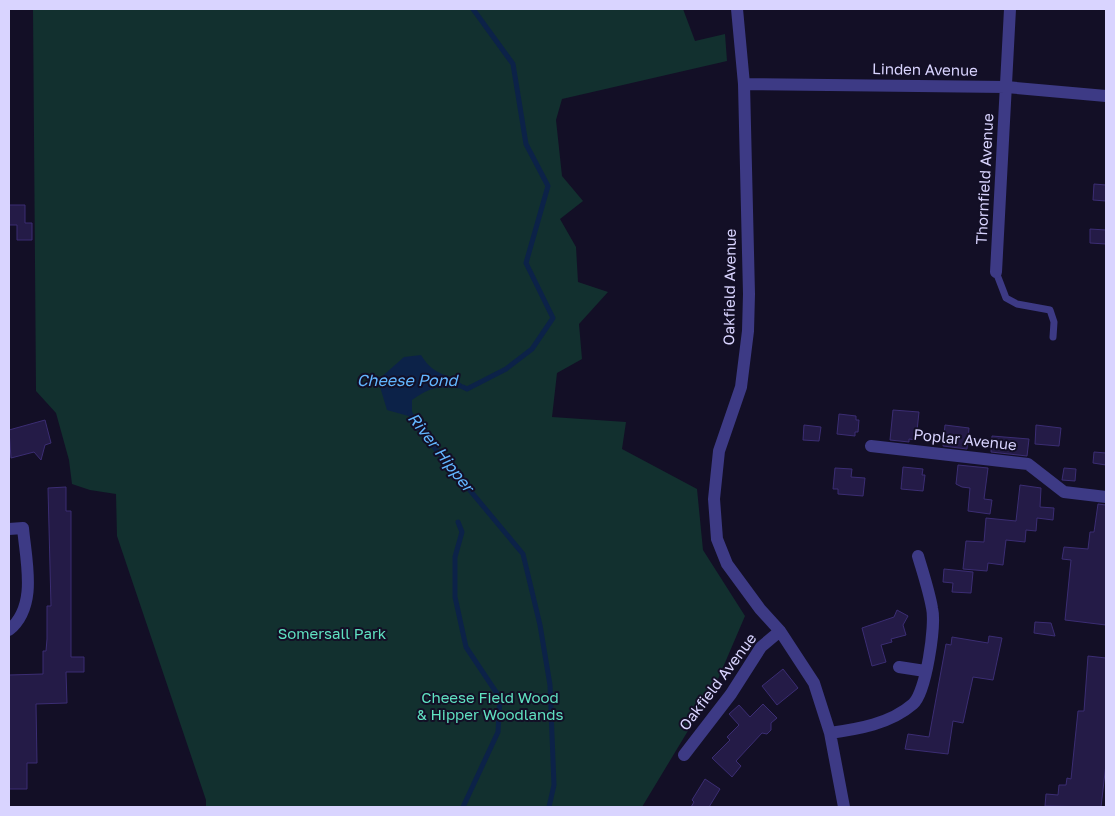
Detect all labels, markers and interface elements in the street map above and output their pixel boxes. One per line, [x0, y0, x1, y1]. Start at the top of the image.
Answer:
street label: Linden Avenue [872, 59, 978, 79]
street label: Thornfield Avenue [972, 113, 996, 245]
street label: Oakfield Avenue [719, 228, 739, 346]
water label: Cheese Pond [357, 370, 459, 390]
water label: River Hipper [404, 408, 480, 498]
street label: Poplar Avenue [913, 425, 1018, 453]
park label: Somersall Park [278, 624, 387, 642]
street label: Oakfield Avenue [675, 629, 760, 733]
park label: Cheese Field Wood & Hipper Woodlands [417, 688, 563, 723]

